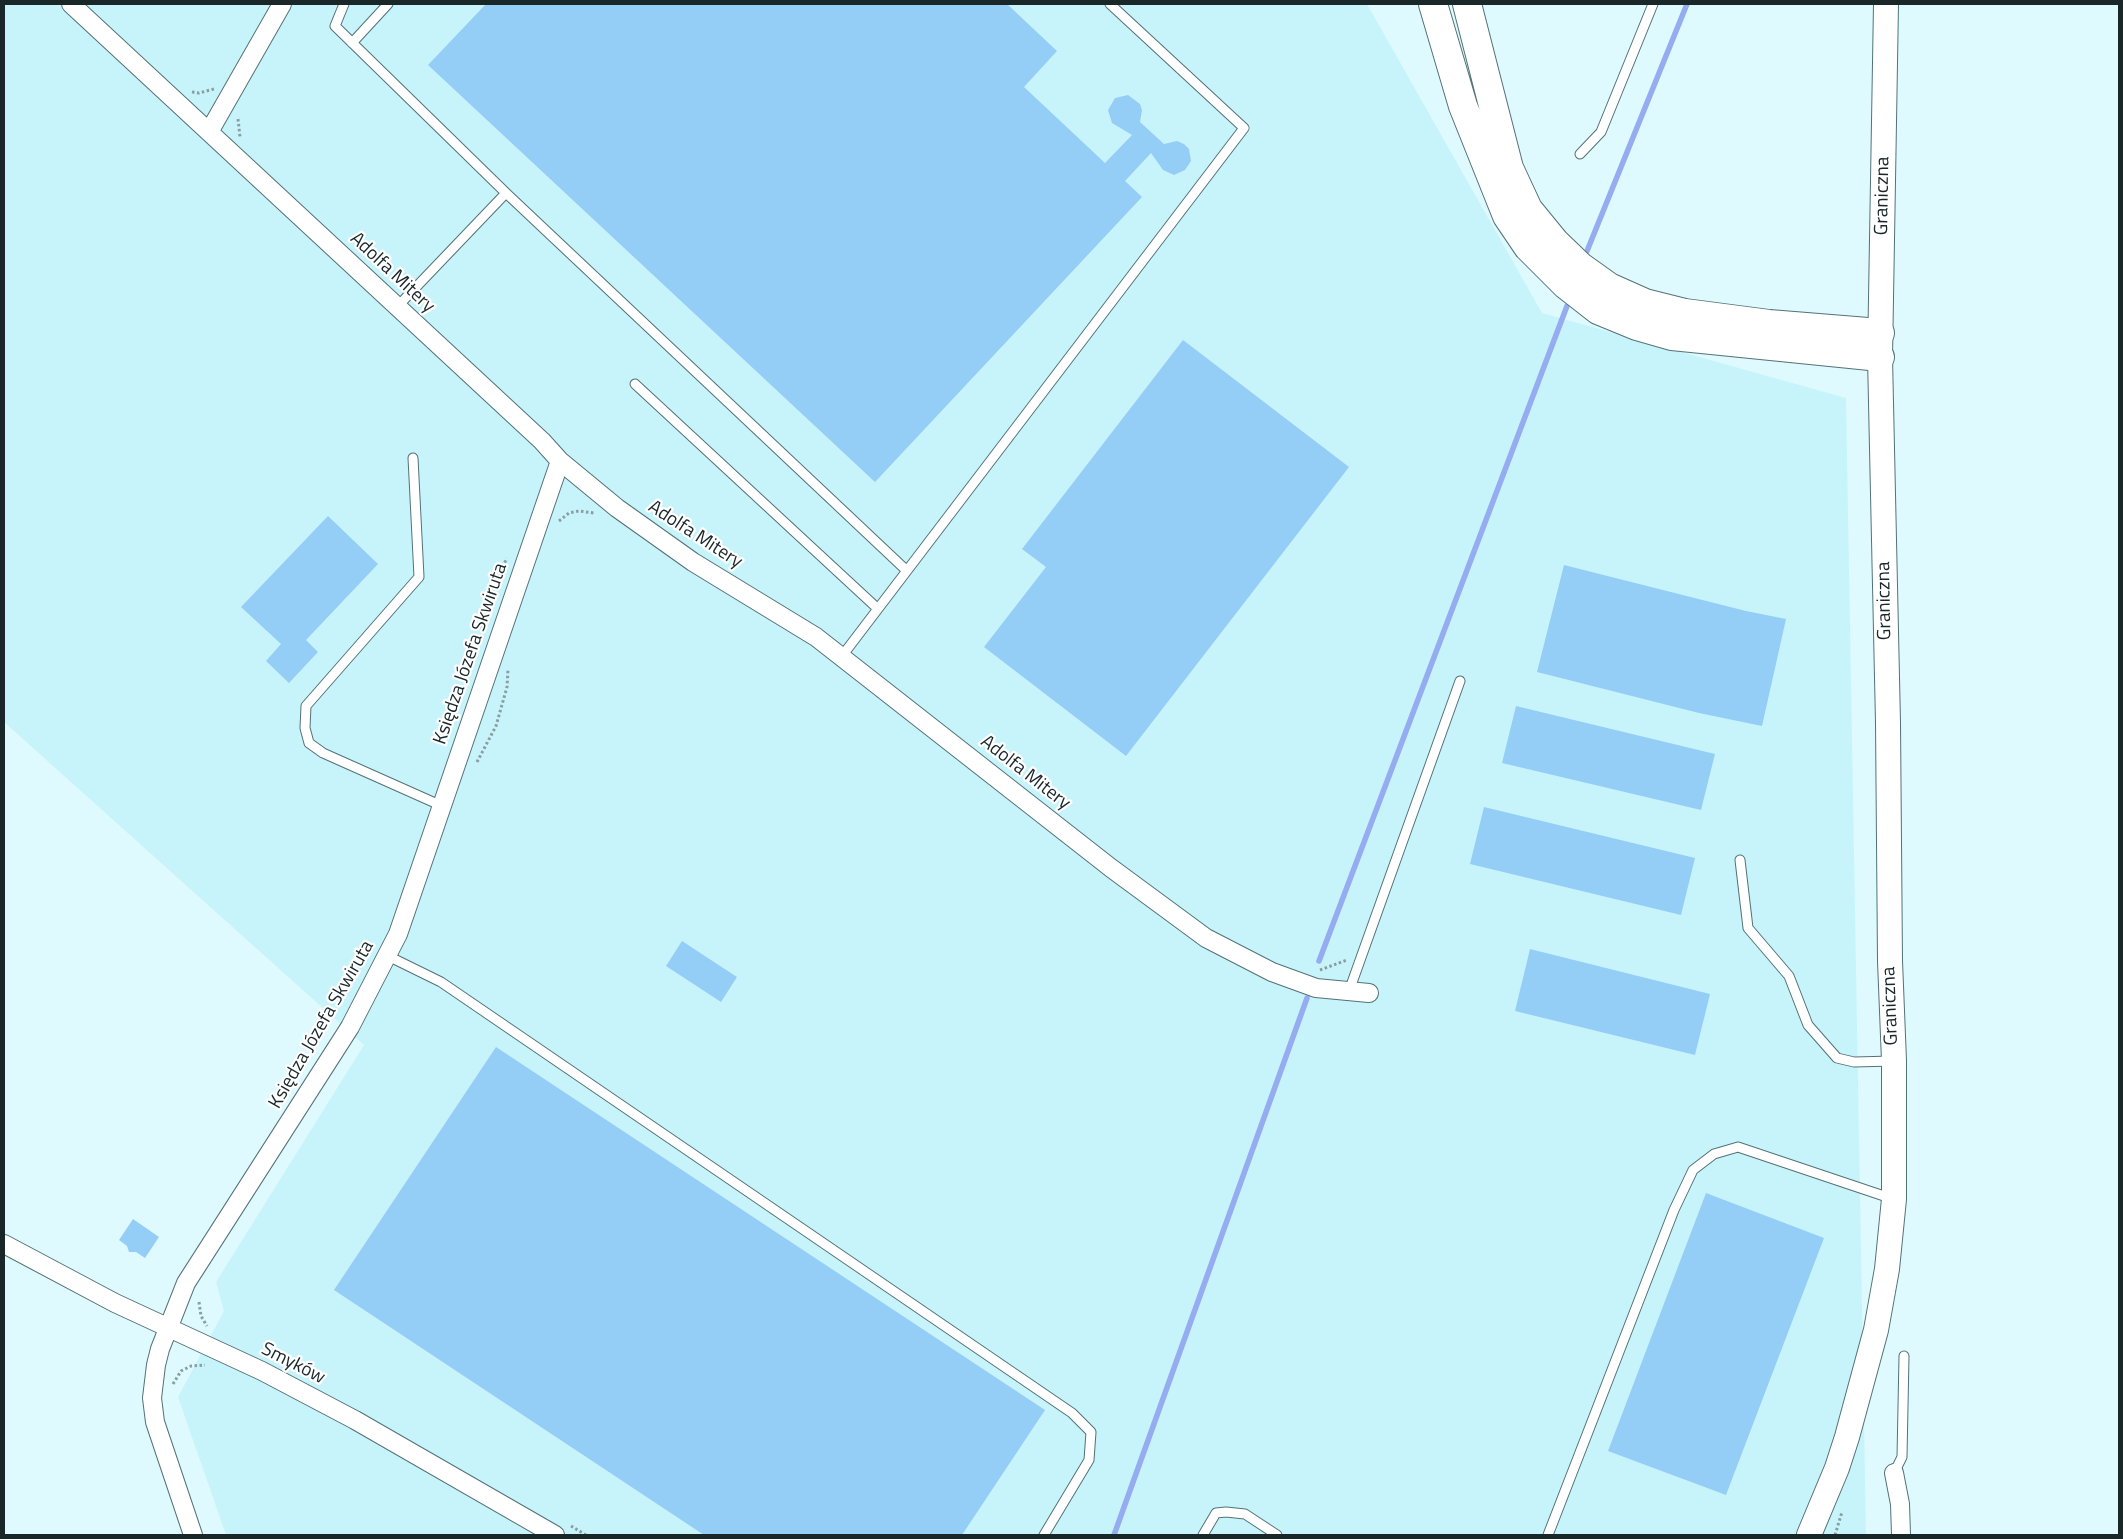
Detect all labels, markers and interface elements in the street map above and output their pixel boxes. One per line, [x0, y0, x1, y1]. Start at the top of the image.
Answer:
street label: Graniczna [1871, 156, 1895, 236]
street label: Adolfa Mitery [345, 228, 439, 318]
street label: Adolfa Mitery [644, 496, 746, 574]
street label: Księdza Józefa Skwiruta [429, 560, 513, 748]
street label: Graniczna [1873, 561, 1897, 641]
street label: Adolfa Mitery [976, 731, 1074, 815]
street label: Księdza Józefa Skwiruta [265, 937, 379, 1113]
street label: Graniczna [1878, 966, 1904, 1046]
street label: Smyków [257, 1338, 329, 1390]

